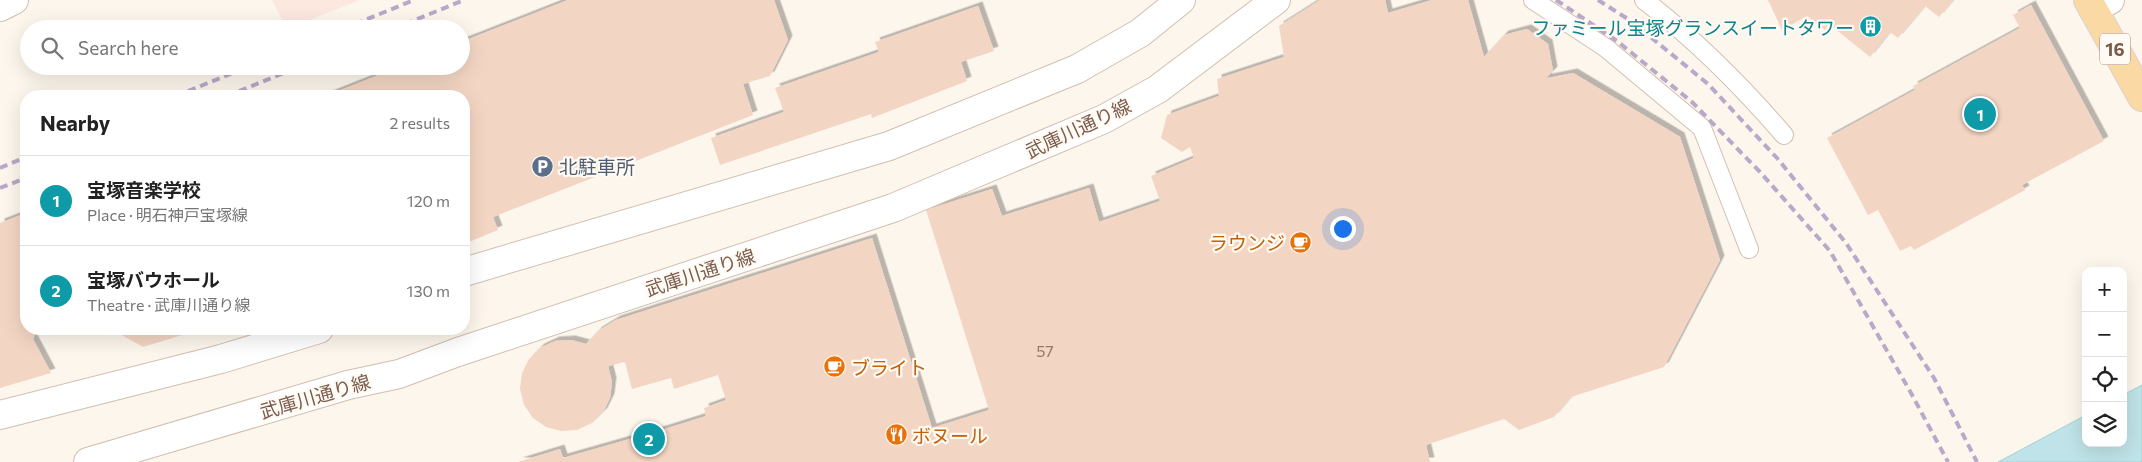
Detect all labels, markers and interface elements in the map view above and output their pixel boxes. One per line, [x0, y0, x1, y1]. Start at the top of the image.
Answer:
building icon: ファミール宝塚グランスイートタワー [1858, 15, 1882, 39]
place label: ファミール宝塚グランスイートタワー [1531, 16, 1854, 39]
search box [20, 20, 470, 75]
icon: search [38, 34, 66, 62]
road number: 16 [2100, 34, 2130, 64]
text: Search here [78, 36, 178, 59]
street label: 武庫川通り線 [1021, 93, 1135, 163]
pin: 1 [1964, 95, 1996, 133]
text: Nearby [40, 110, 110, 135]
text: 2 results [389, 113, 450, 132]
parking icon: 北駐車所 [531, 154, 555, 178]
place label: 北駐車所 [559, 155, 635, 178]
text: 宝塚音楽学校 [87, 178, 201, 201]
text: 1 [52, 191, 60, 210]
text: 120 m [407, 191, 450, 210]
text: Place · 明石神戸宝塚線 [87, 205, 248, 224]
your location [1330, 216, 1356, 242]
cafe icon: ラウンジ [1289, 230, 1313, 254]
place label: ラウンジ [1209, 231, 1285, 254]
street label: 武庫川通り線 [642, 243, 758, 301]
map controls [2082, 267, 2127, 447]
button: + [2082, 267, 2127, 312]
text: 宝塚バウホール [87, 268, 220, 291]
text: 2 [51, 281, 61, 300]
text: 130 m [407, 281, 450, 300]
text: Theatre · 武庫川通り線 [87, 295, 250, 314]
button: − [2082, 312, 2127, 357]
house number: 57 [1036, 341, 1054, 360]
cafe icon: ブライト [823, 355, 847, 379]
place label: ブライト [851, 356, 927, 379]
button: locate [2082, 357, 2127, 402]
street label: 武庫川通り線 [257, 369, 373, 423]
button: layers [2082, 402, 2127, 447]
pin: 2 [633, 420, 665, 458]
restaurant icon: ボヌール [884, 423, 908, 447]
place label: ボヌール [912, 424, 988, 447]

